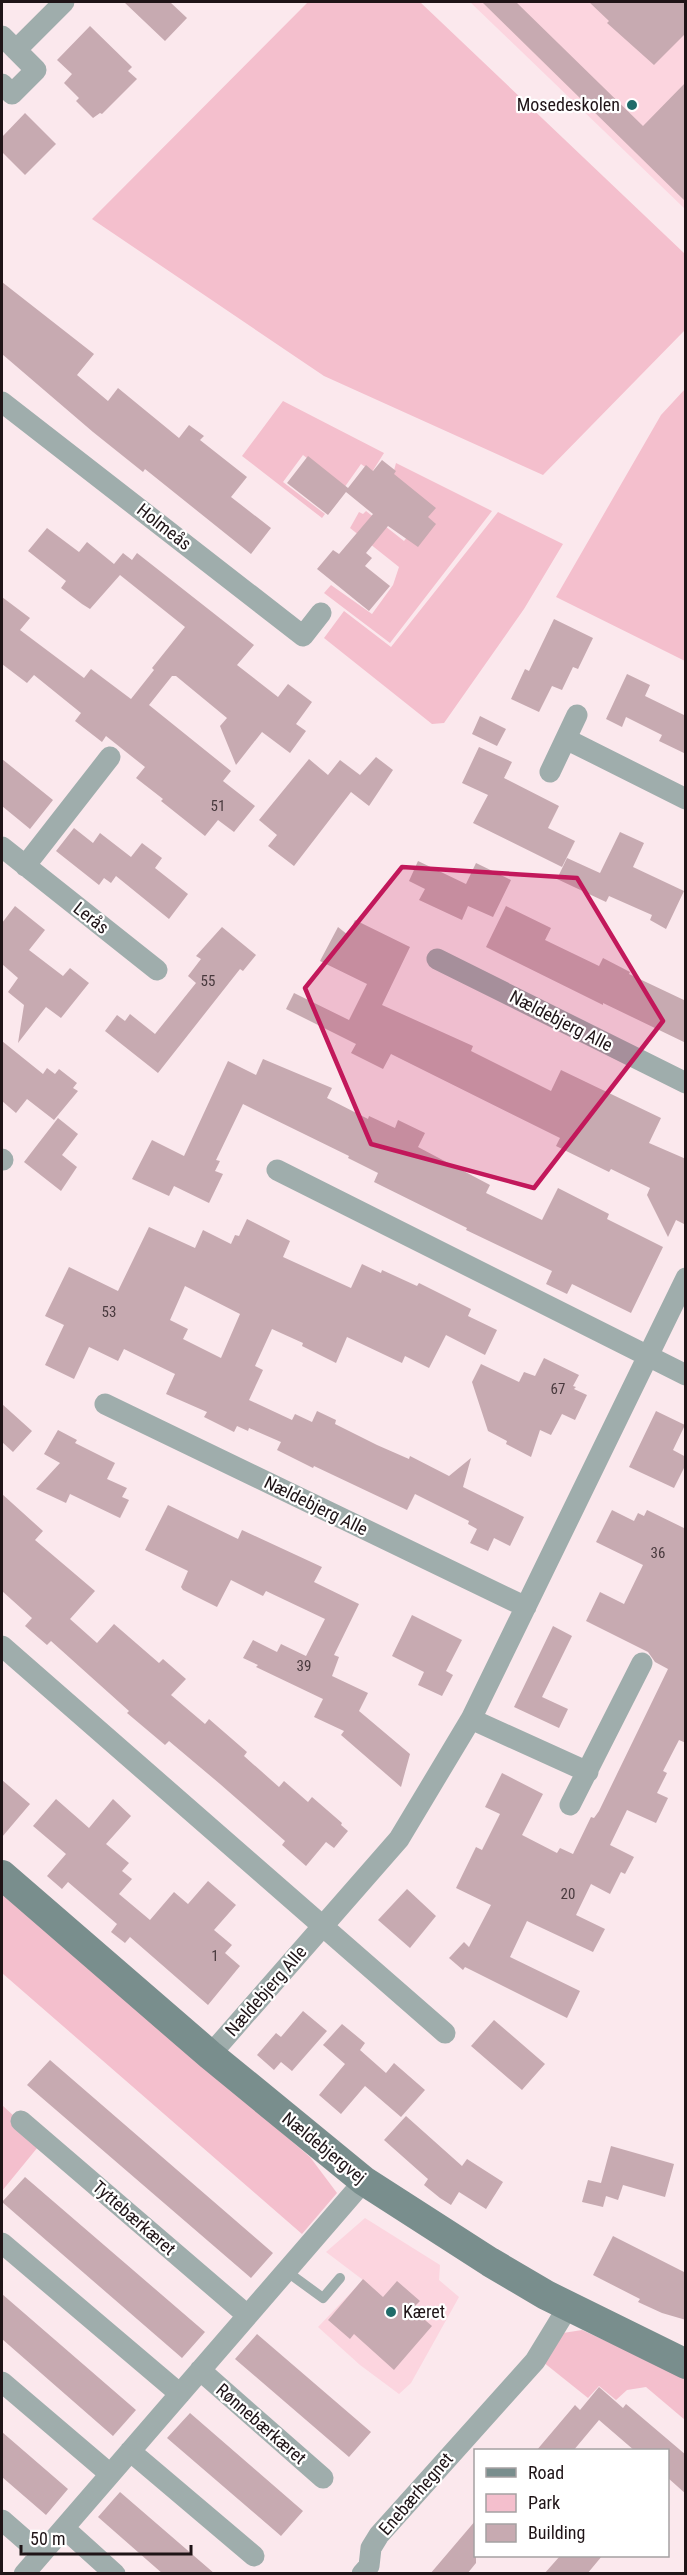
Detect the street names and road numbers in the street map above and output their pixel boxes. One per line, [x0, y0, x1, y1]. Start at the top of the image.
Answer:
street label: Holmeås [133, 499, 196, 554]
street label: Lerås [69, 897, 113, 938]
street label: Nældebjerg Alle [506, 986, 616, 1055]
street label: Nældebjerg Alle [261, 1471, 371, 1540]
street label: Nældebjerg Alle [221, 1941, 310, 2040]
street label: Nældebjergvej [278, 2108, 370, 2188]
street label: Tyttebærkæret [89, 2176, 180, 2259]
street label: Rønnebærkæret [212, 2379, 311, 2468]
street label: Enebærhegnet [374, 2448, 457, 2539]

